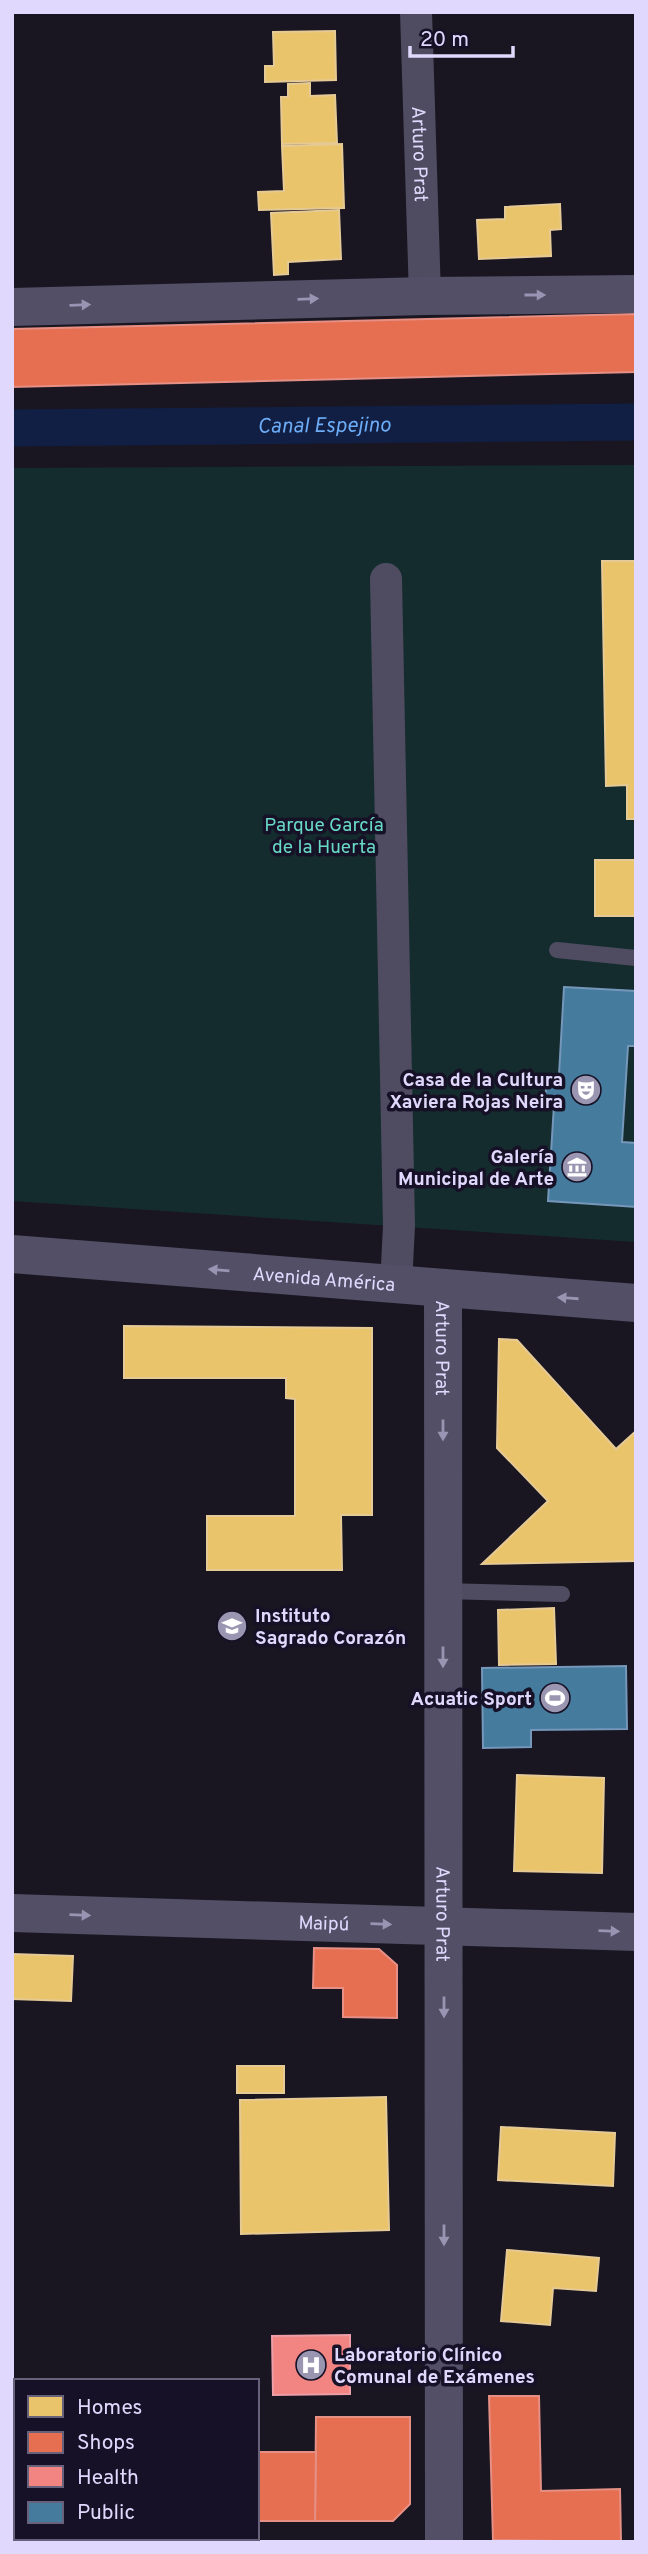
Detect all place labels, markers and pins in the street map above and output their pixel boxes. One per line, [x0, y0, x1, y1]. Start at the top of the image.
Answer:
place label: Casa de la Cultura Xaviera Rojas Neira [389, 1069, 563, 1115]
theatre icon: Casa de la Cultura Xaviera Rojas Neira [569, 1073, 603, 1107]
place label: Galería Municipal de Arte [398, 1146, 554, 1192]
museum icon: Galería Municipal de Arte [560, 1150, 594, 1184]
place label: Instituto Sagrado Corazón [255, 1605, 406, 1651]
school or university icon: Instituto Sagrado Corazón [215, 1609, 249, 1643]
sports icon: Acuatic Sport [538, 1681, 572, 1715]
place label: Acuatic Sport [411, 1688, 532, 1712]
place label: Laboratorio Clínico Comunal de Exámenes [334, 2344, 535, 2390]
hospital icon: Laboratorio Clínico Comunal de Exámenes [294, 2348, 328, 2382]

